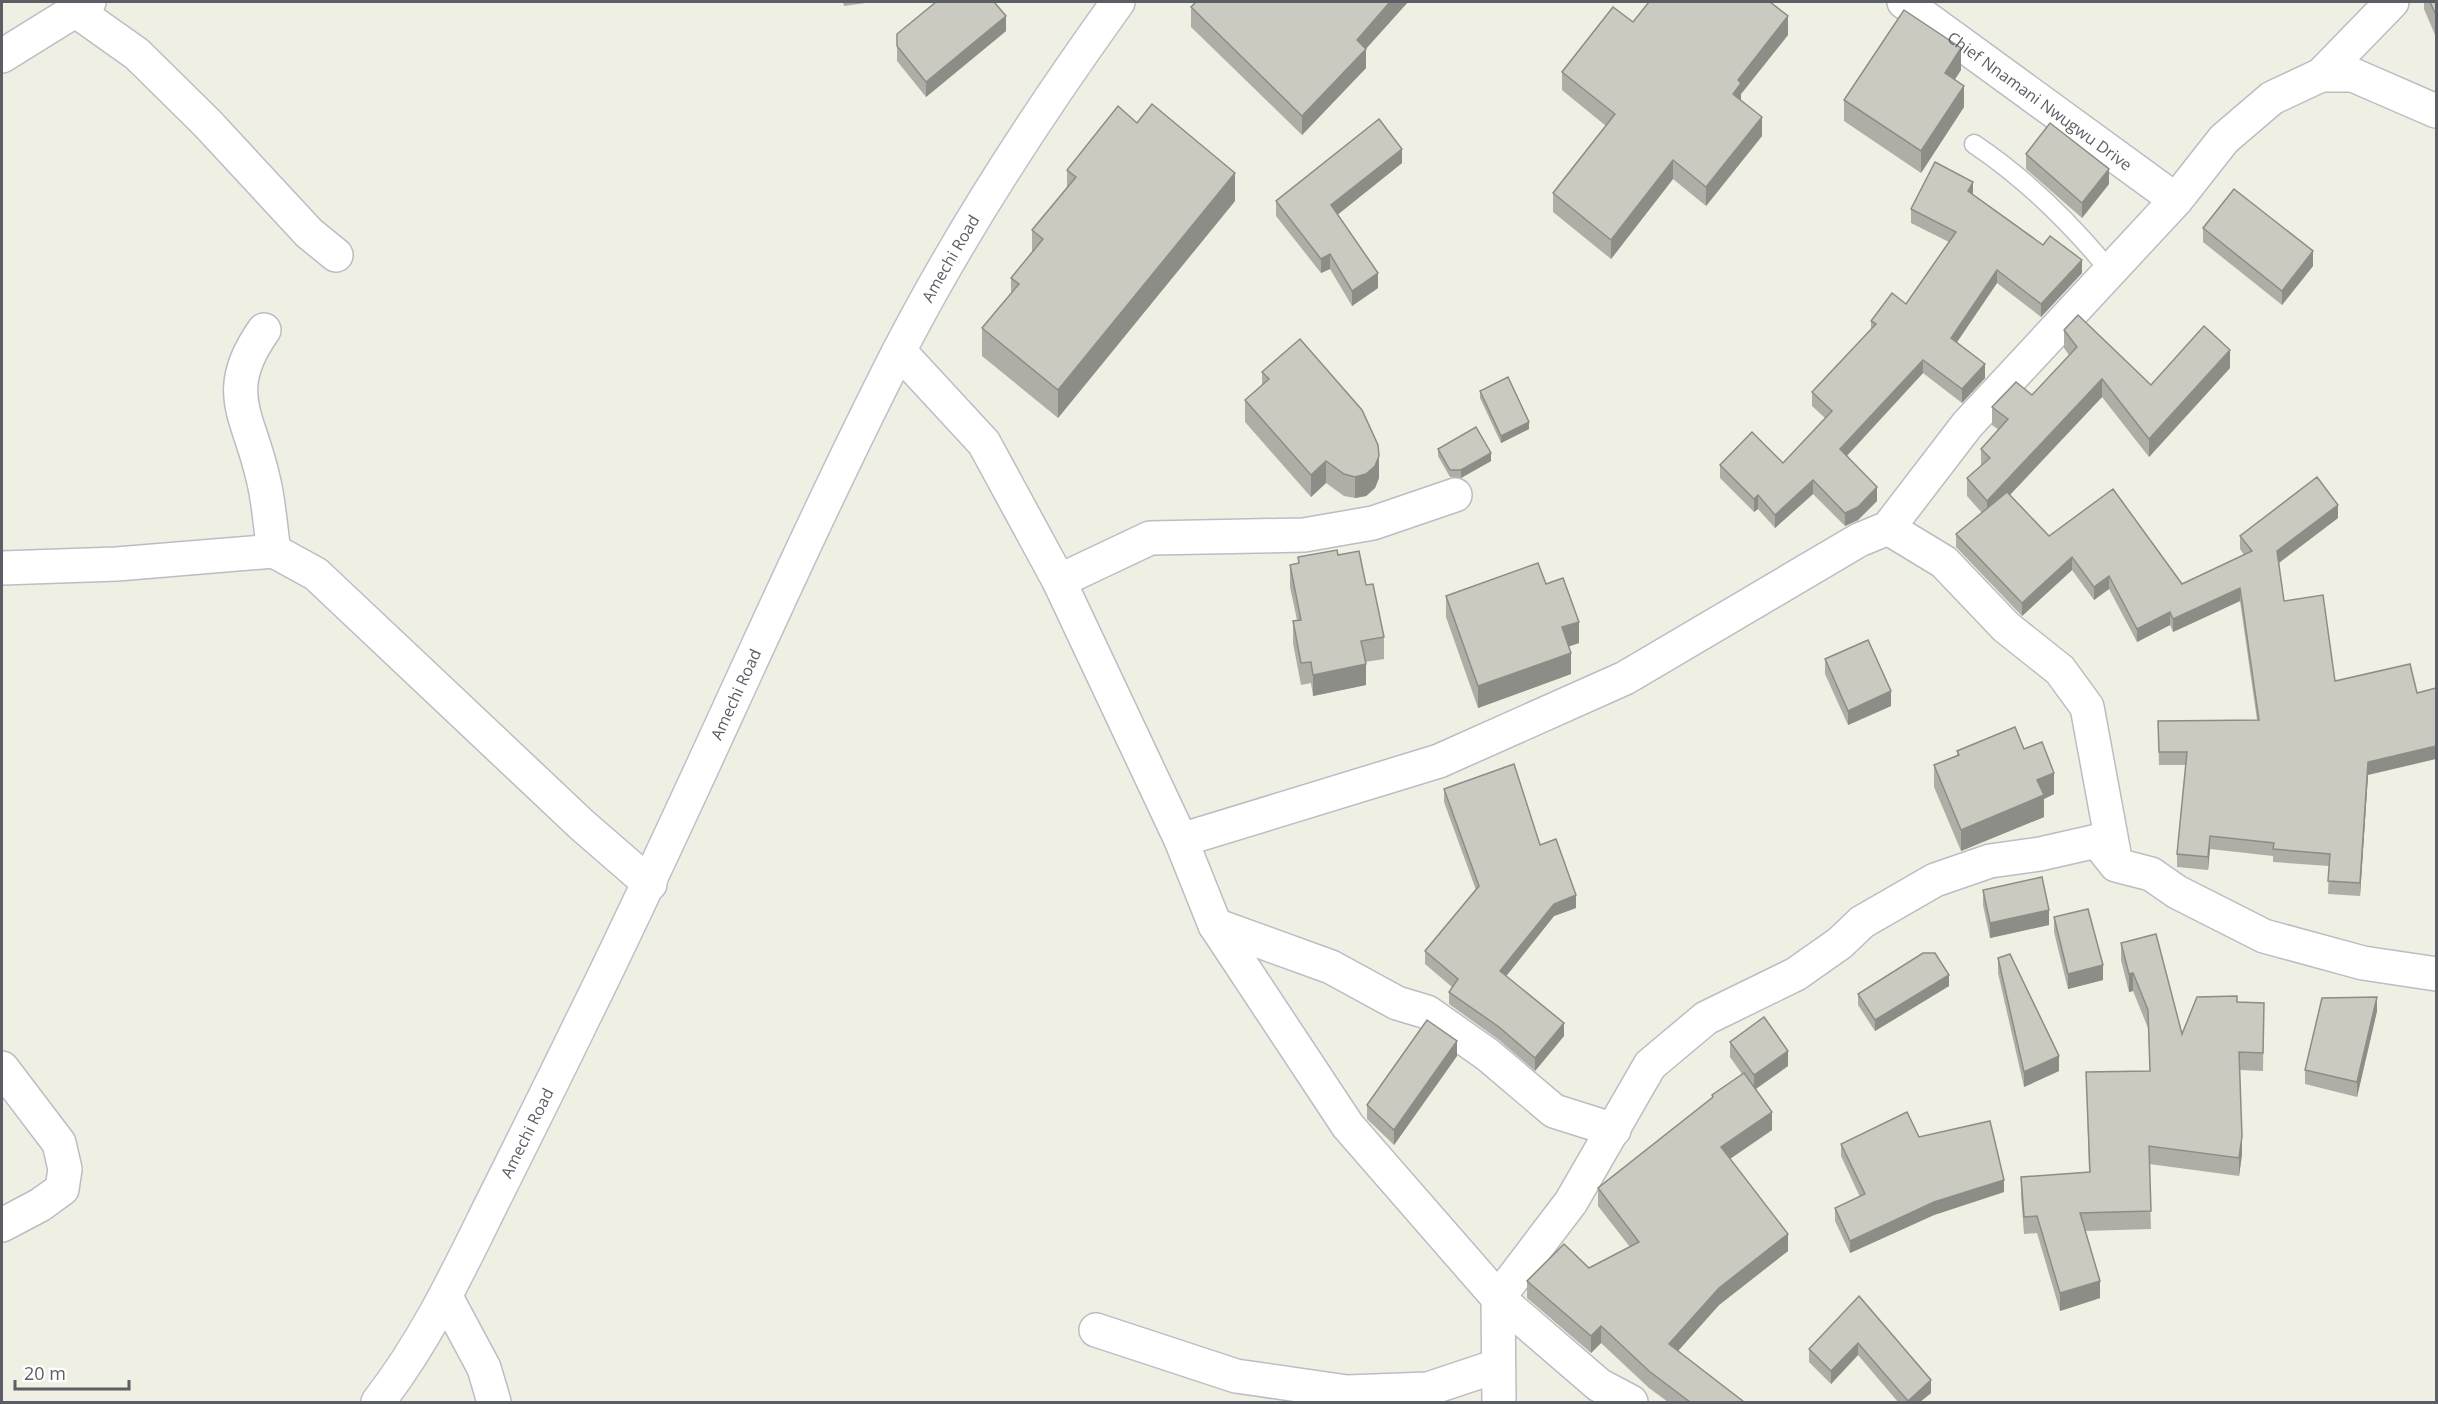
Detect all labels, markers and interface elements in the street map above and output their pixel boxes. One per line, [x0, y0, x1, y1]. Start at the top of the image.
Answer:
street label: Chief Nnamani Nwugwu Drive [1943, 26, 2137, 176]
street label: Amechi Road [916, 210, 984, 306]
street label: Amechi Road [705, 645, 766, 743]
street label: Amechi Road [495, 1084, 559, 1182]
scale bar [15, 1353, 129, 1391]
text: 20 m [24, 1361, 66, 1385]

